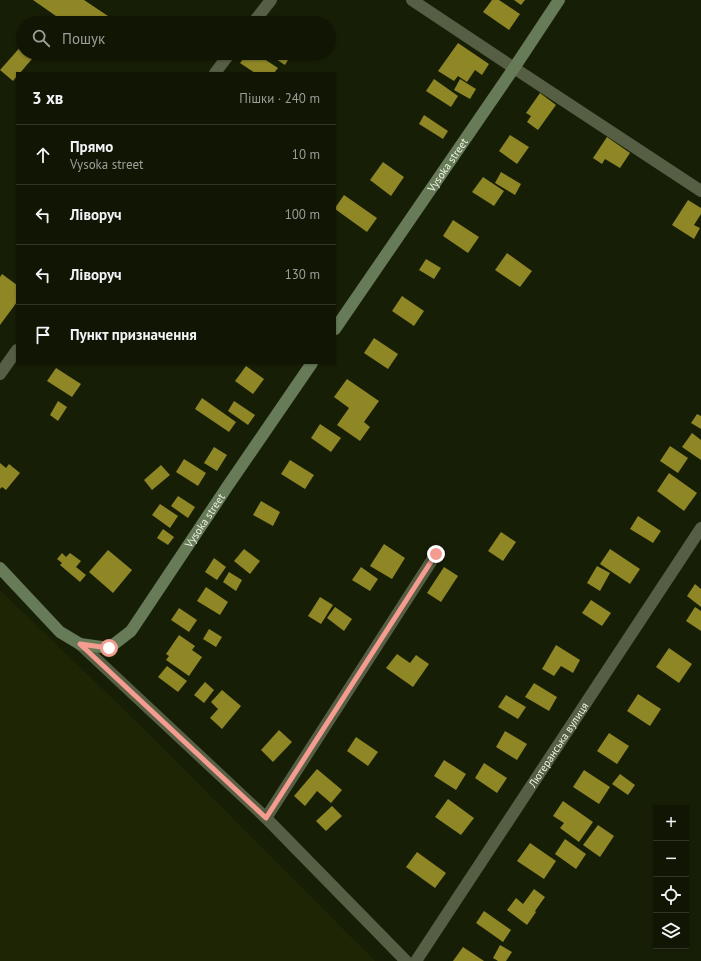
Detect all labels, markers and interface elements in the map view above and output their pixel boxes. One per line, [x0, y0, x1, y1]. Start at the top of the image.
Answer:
search box [16, 16, 336, 60]
icon: search [30, 27, 52, 49]
text: Пошук [62, 29, 105, 48]
text: 3 хв [32, 87, 63, 109]
text: Пішки · 240 m [239, 90, 320, 107]
street label: Vysoka street [424, 135, 471, 195]
text: Прямо [70, 137, 113, 156]
icon: ahead [32, 144, 54, 166]
text: 10 m [292, 146, 320, 163]
text: Vysoka street [70, 156, 144, 173]
icon: left [32, 204, 54, 226]
text: Ліворуч [70, 205, 122, 224]
text: 100 m [285, 206, 320, 223]
icon: left [32, 264, 54, 286]
text: Ліворуч [70, 265, 122, 284]
text: 130 m [285, 266, 320, 283]
icon: arrive [32, 324, 54, 346]
text: Пункт призначення [70, 325, 197, 344]
street label: Vysoka street [181, 490, 228, 551]
route end [427, 545, 445, 563]
route start [100, 639, 118, 657]
street label: Лютеранська вулиця [525, 700, 591, 791]
map controls [653, 805, 689, 949]
button: + [653, 805, 689, 841]
button: − [653, 841, 689, 877]
button: locate [653, 877, 689, 913]
button: layers [653, 913, 689, 949]

